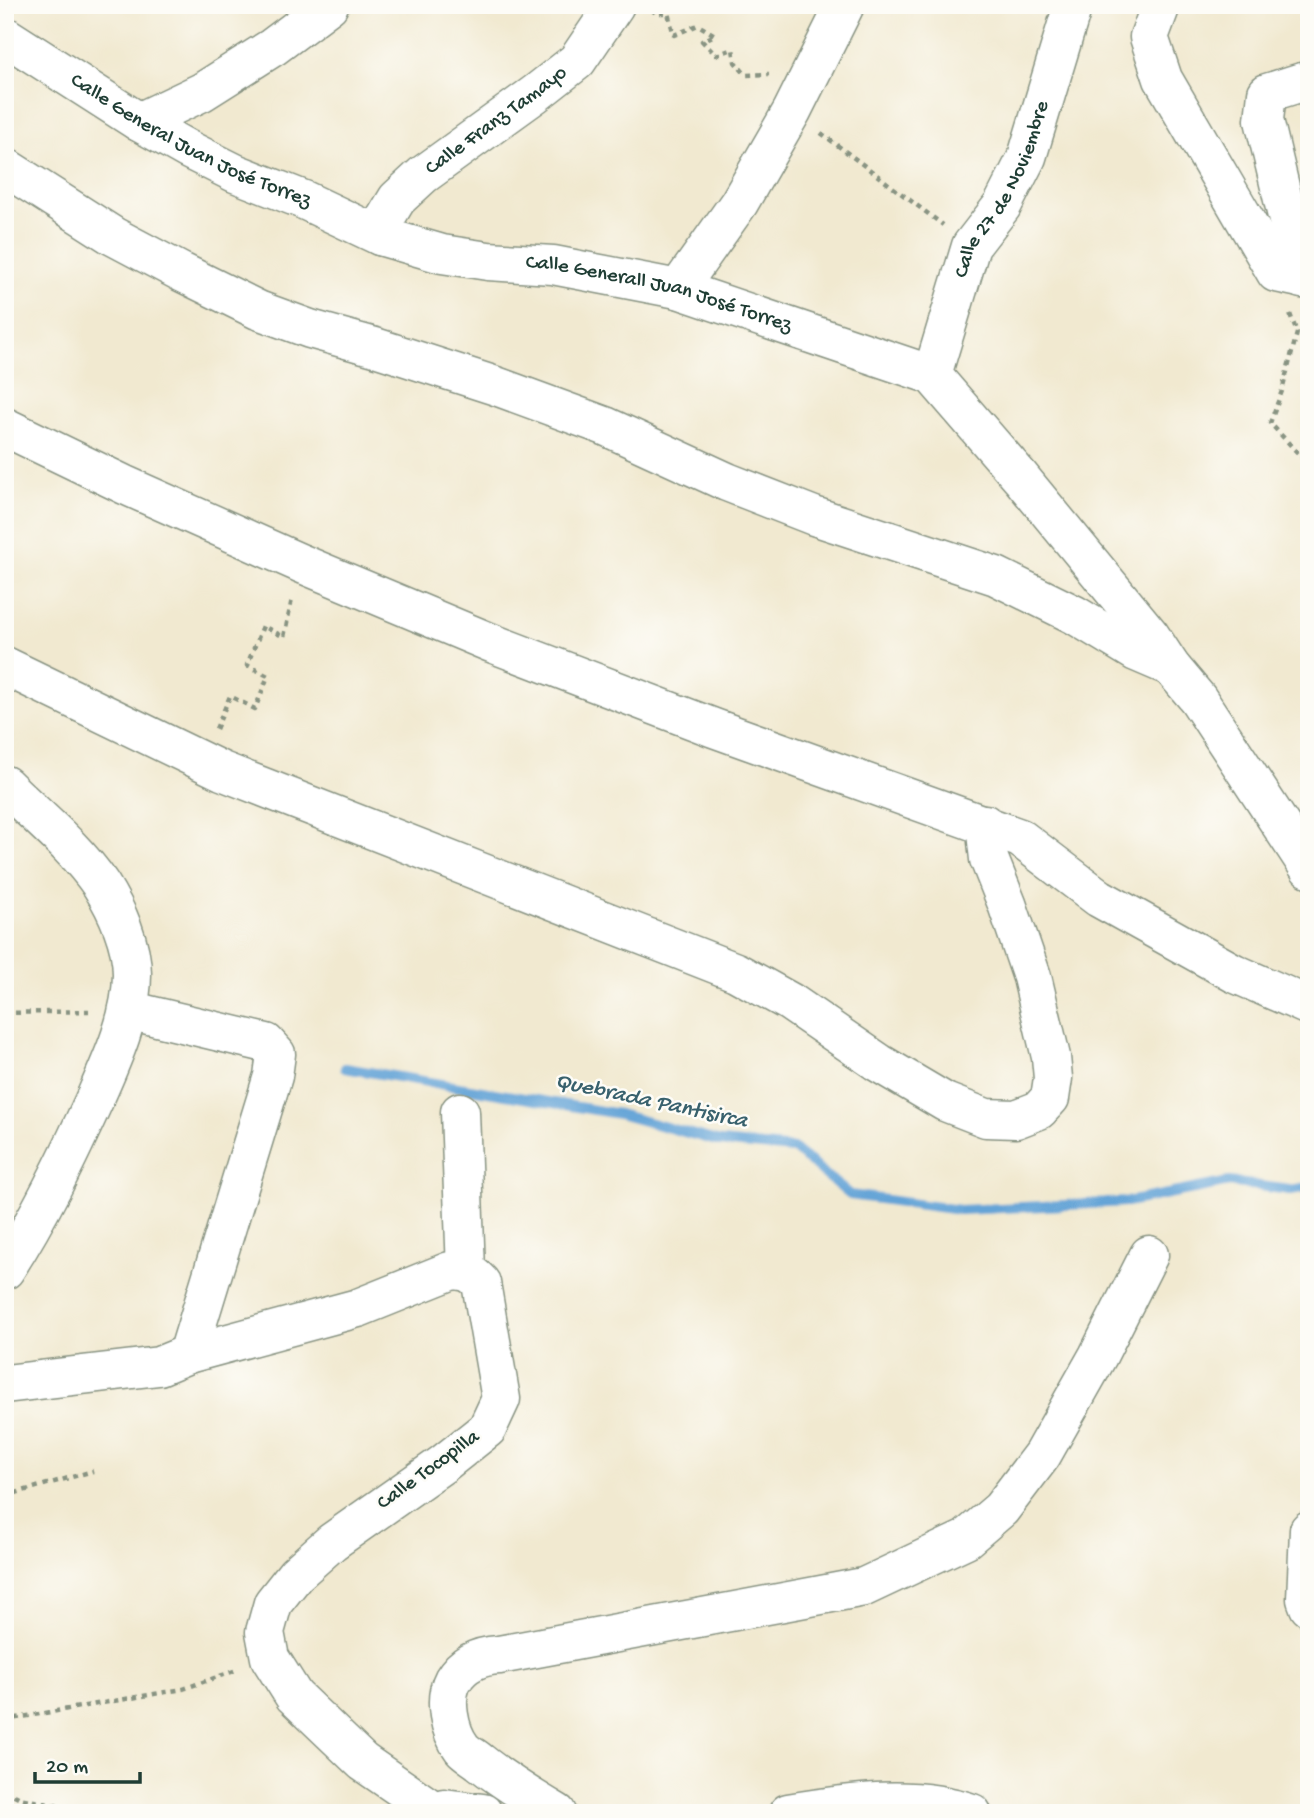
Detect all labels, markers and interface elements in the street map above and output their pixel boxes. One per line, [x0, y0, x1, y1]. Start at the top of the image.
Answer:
street label: Calle Franz Tamayo [421, 61, 573, 181]
street label: Calle General Juan José Torrez [65, 68, 316, 214]
street label: Calle 27 de Noviembre [950, 97, 1056, 281]
street label: Calle Generall Juan José Torrez [525, 251, 796, 339]
water label: Quebrada Pantisirca [552, 1068, 751, 1136]
street label: Calle Tocopilla [373, 1425, 486, 1517]
scale bar [35, 1741, 140, 1785]
text: 20 m [46, 1756, 88, 1781]

